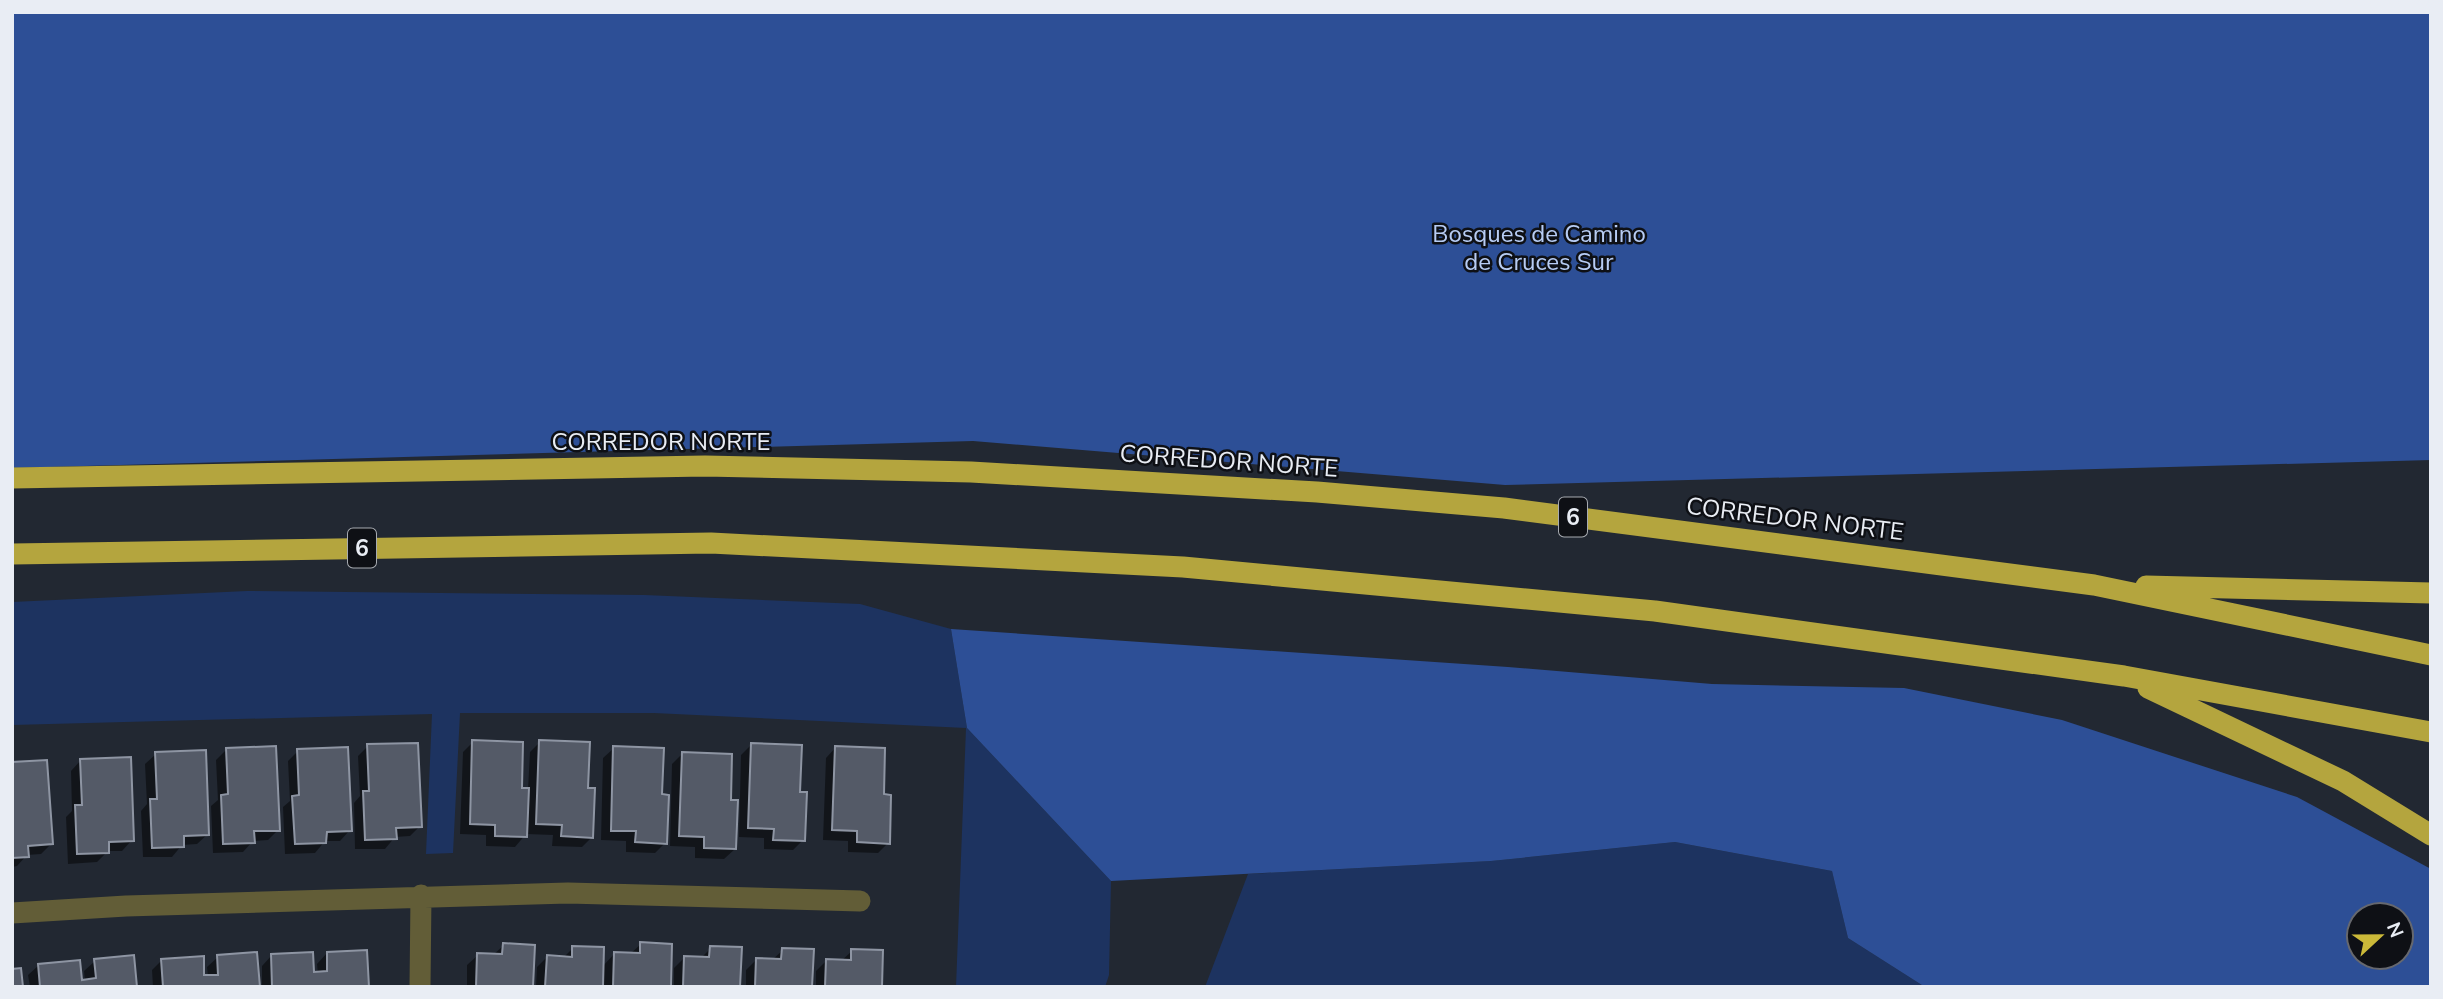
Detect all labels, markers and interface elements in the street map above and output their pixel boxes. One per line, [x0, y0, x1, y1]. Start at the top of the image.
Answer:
park label: Bosques de Camino de Cruces Sur [1432, 218, 1646, 278]
street label: CORREDOR NORTE [552, 426, 770, 458]
street label: CORREDOR NORTE [1119, 437, 1339, 485]
street label: CORREDOR NORTE [1684, 490, 1906, 548]
road number: 6 [1559, 498, 1587, 537]
road number: 6 [348, 528, 376, 568]
north arrow [2345, 901, 2415, 971]
text: N [2380, 919, 2410, 941]

